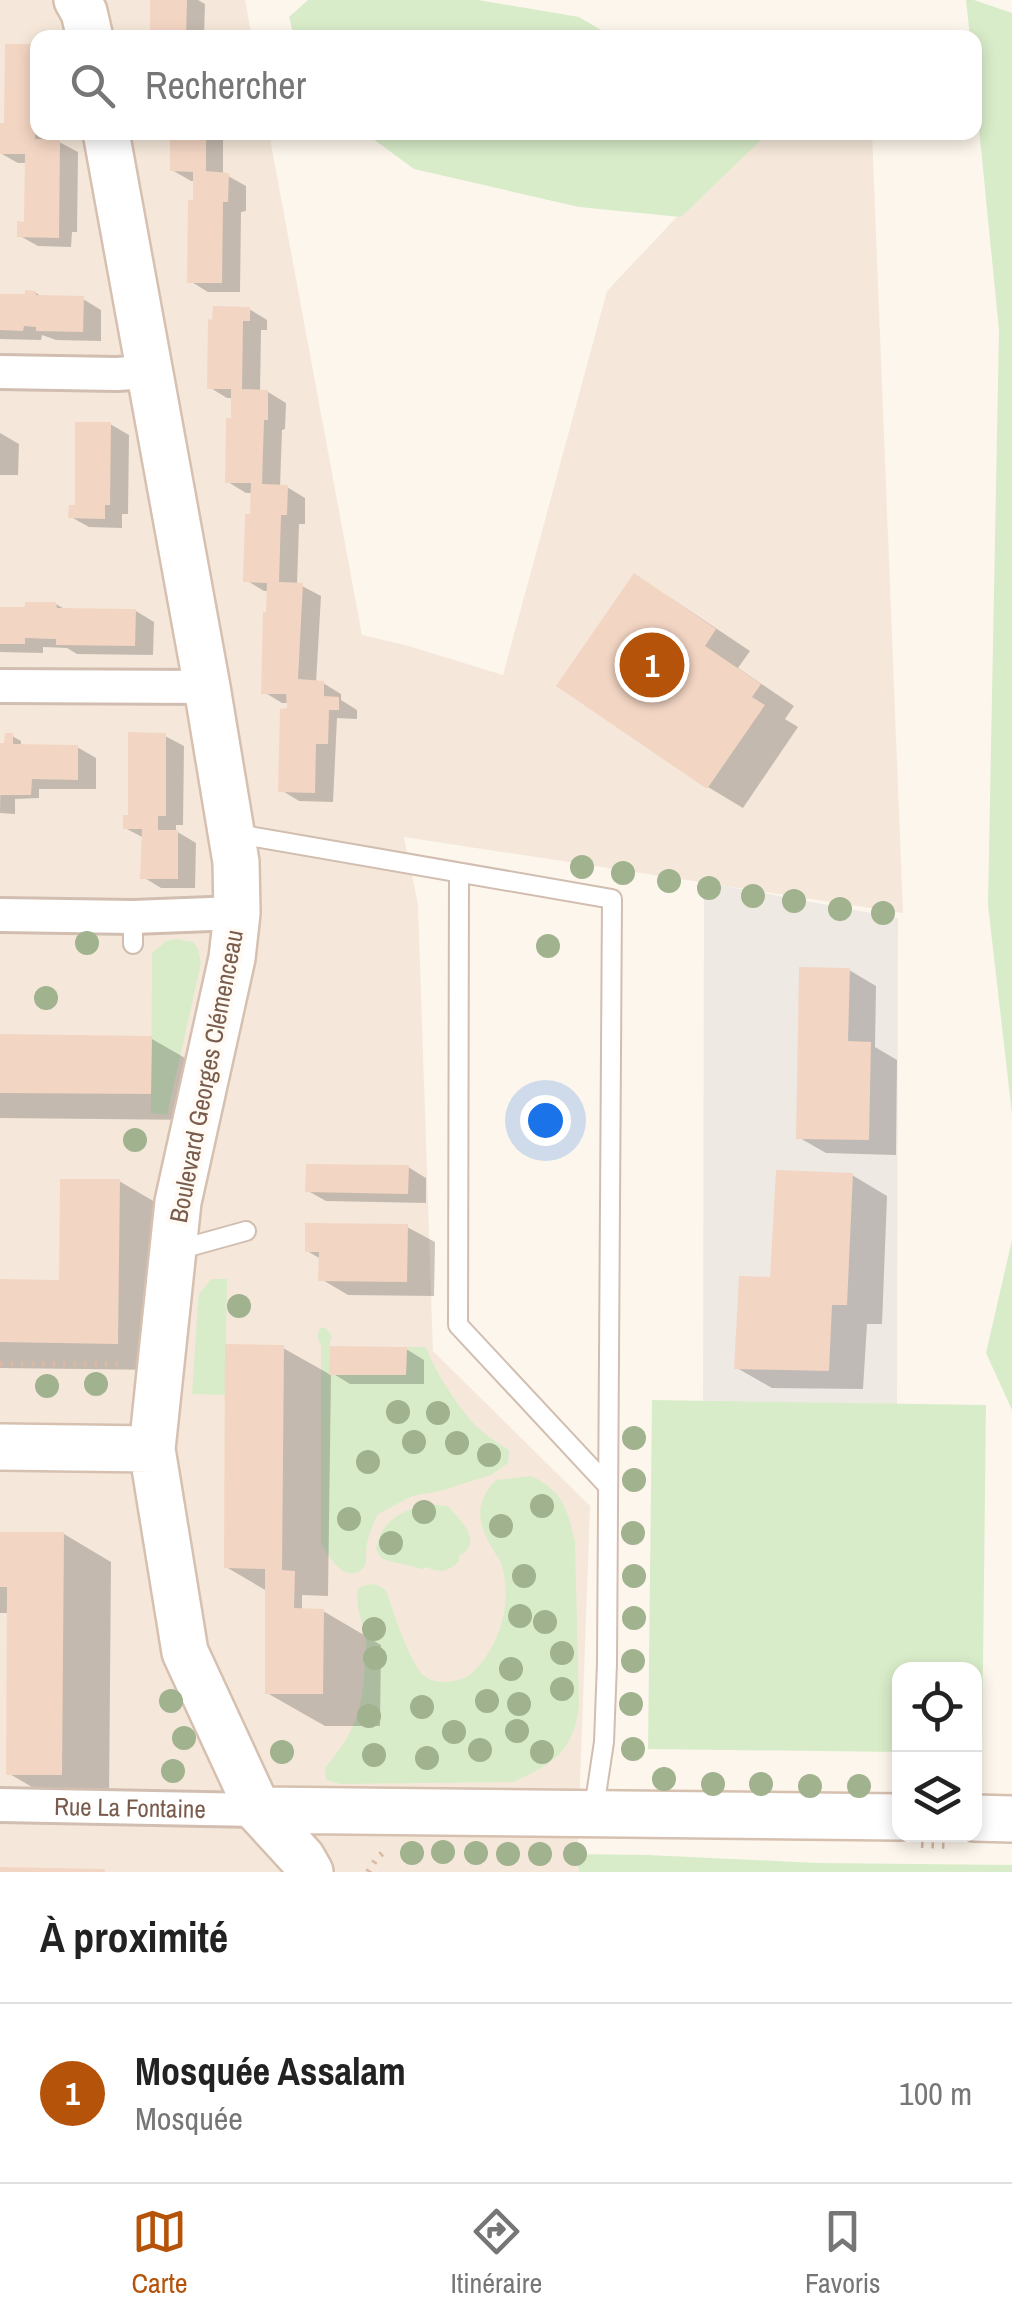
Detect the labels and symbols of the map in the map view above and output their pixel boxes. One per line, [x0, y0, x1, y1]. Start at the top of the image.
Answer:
pin: 1 [620, 628, 684, 702]
street label: Boulevard Georges Clémenceau [161, 927, 251, 1225]
your location [520, 1095, 571, 1146]
street label: Rue La Fontaine [54, 1789, 206, 1826]

